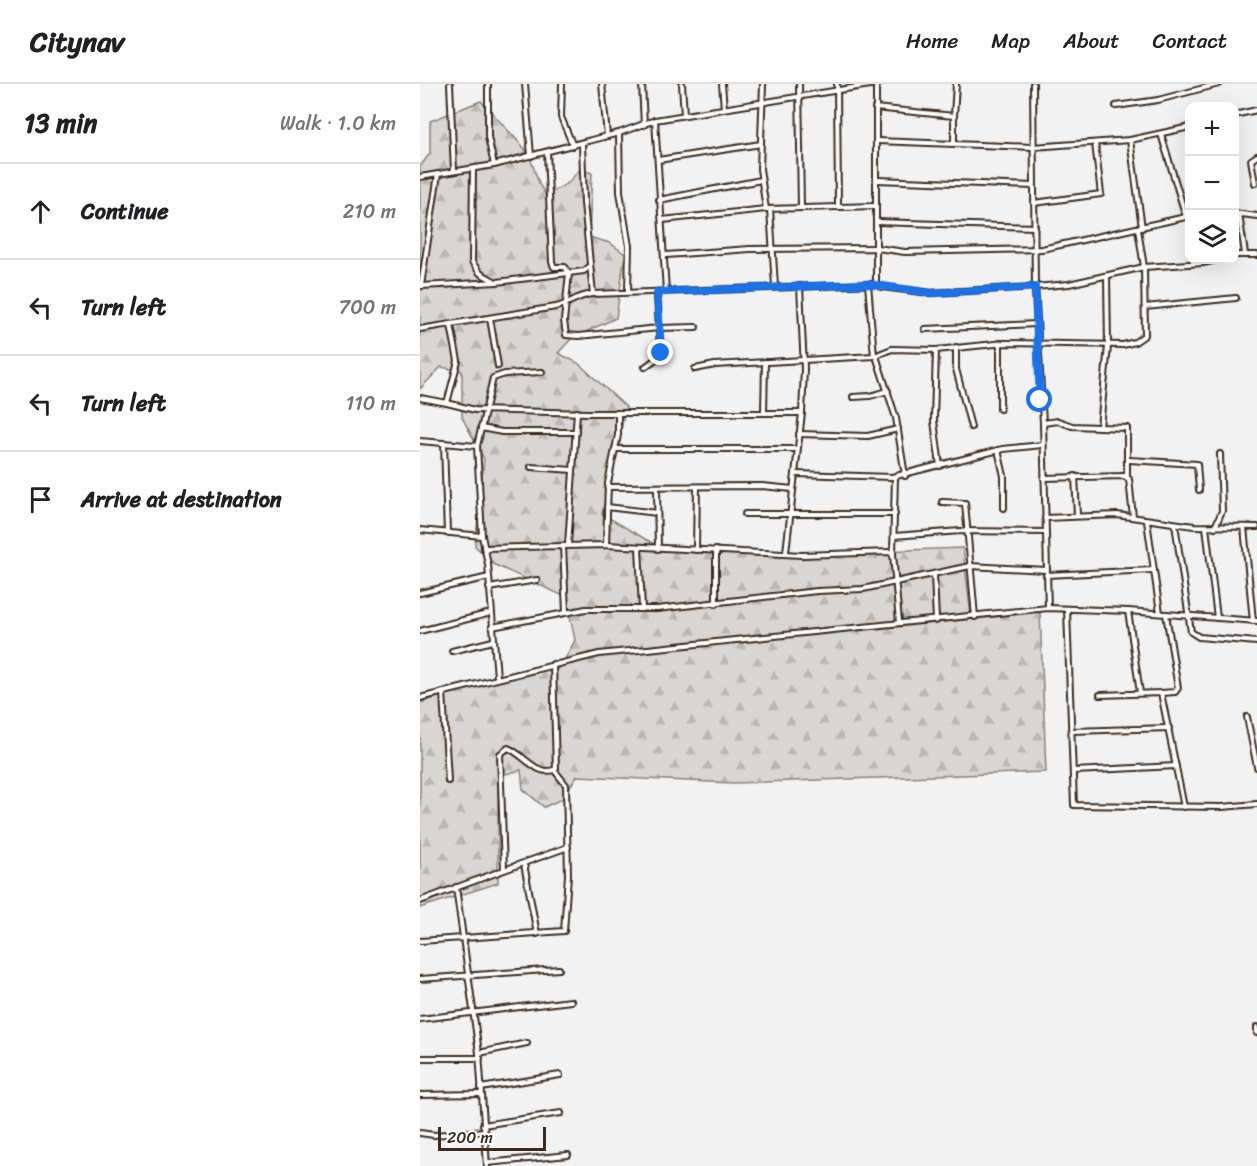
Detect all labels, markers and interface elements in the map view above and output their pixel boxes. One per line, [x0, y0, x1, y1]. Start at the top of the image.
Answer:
text: Citynav [30, 17, 124, 66]
text: Home [906, 22, 958, 60]
text: Map [991, 22, 1030, 60]
text: About [1063, 22, 1120, 60]
text: Contact [1153, 22, 1227, 60]
text: 13 min [24, 100, 97, 146]
map controls [1185, 102, 1239, 264]
button: + [1185, 102, 1239, 156]
text: Walk · 1.0 km [280, 106, 396, 141]
button: − [1185, 156, 1239, 210]
text: Continue [81, 192, 169, 231]
text: 210 m [343, 194, 396, 229]
icon: ahead [24, 195, 57, 228]
button: layers [1185, 210, 1239, 264]
text: Turn left [81, 288, 166, 327]
text: 700 m [339, 290, 396, 325]
icon: left [24, 291, 57, 324]
route end [647, 339, 673, 365]
text: Turn left [81, 384, 166, 423]
text: 110 m [346, 386, 396, 421]
route start [1026, 386, 1052, 412]
icon: left [24, 387, 57, 420]
text: Arrive at destination [81, 480, 282, 519]
icon: arrive [24, 483, 57, 516]
text: 200 m [447, 1123, 493, 1152]
scale bar [438, 1124, 546, 1152]

